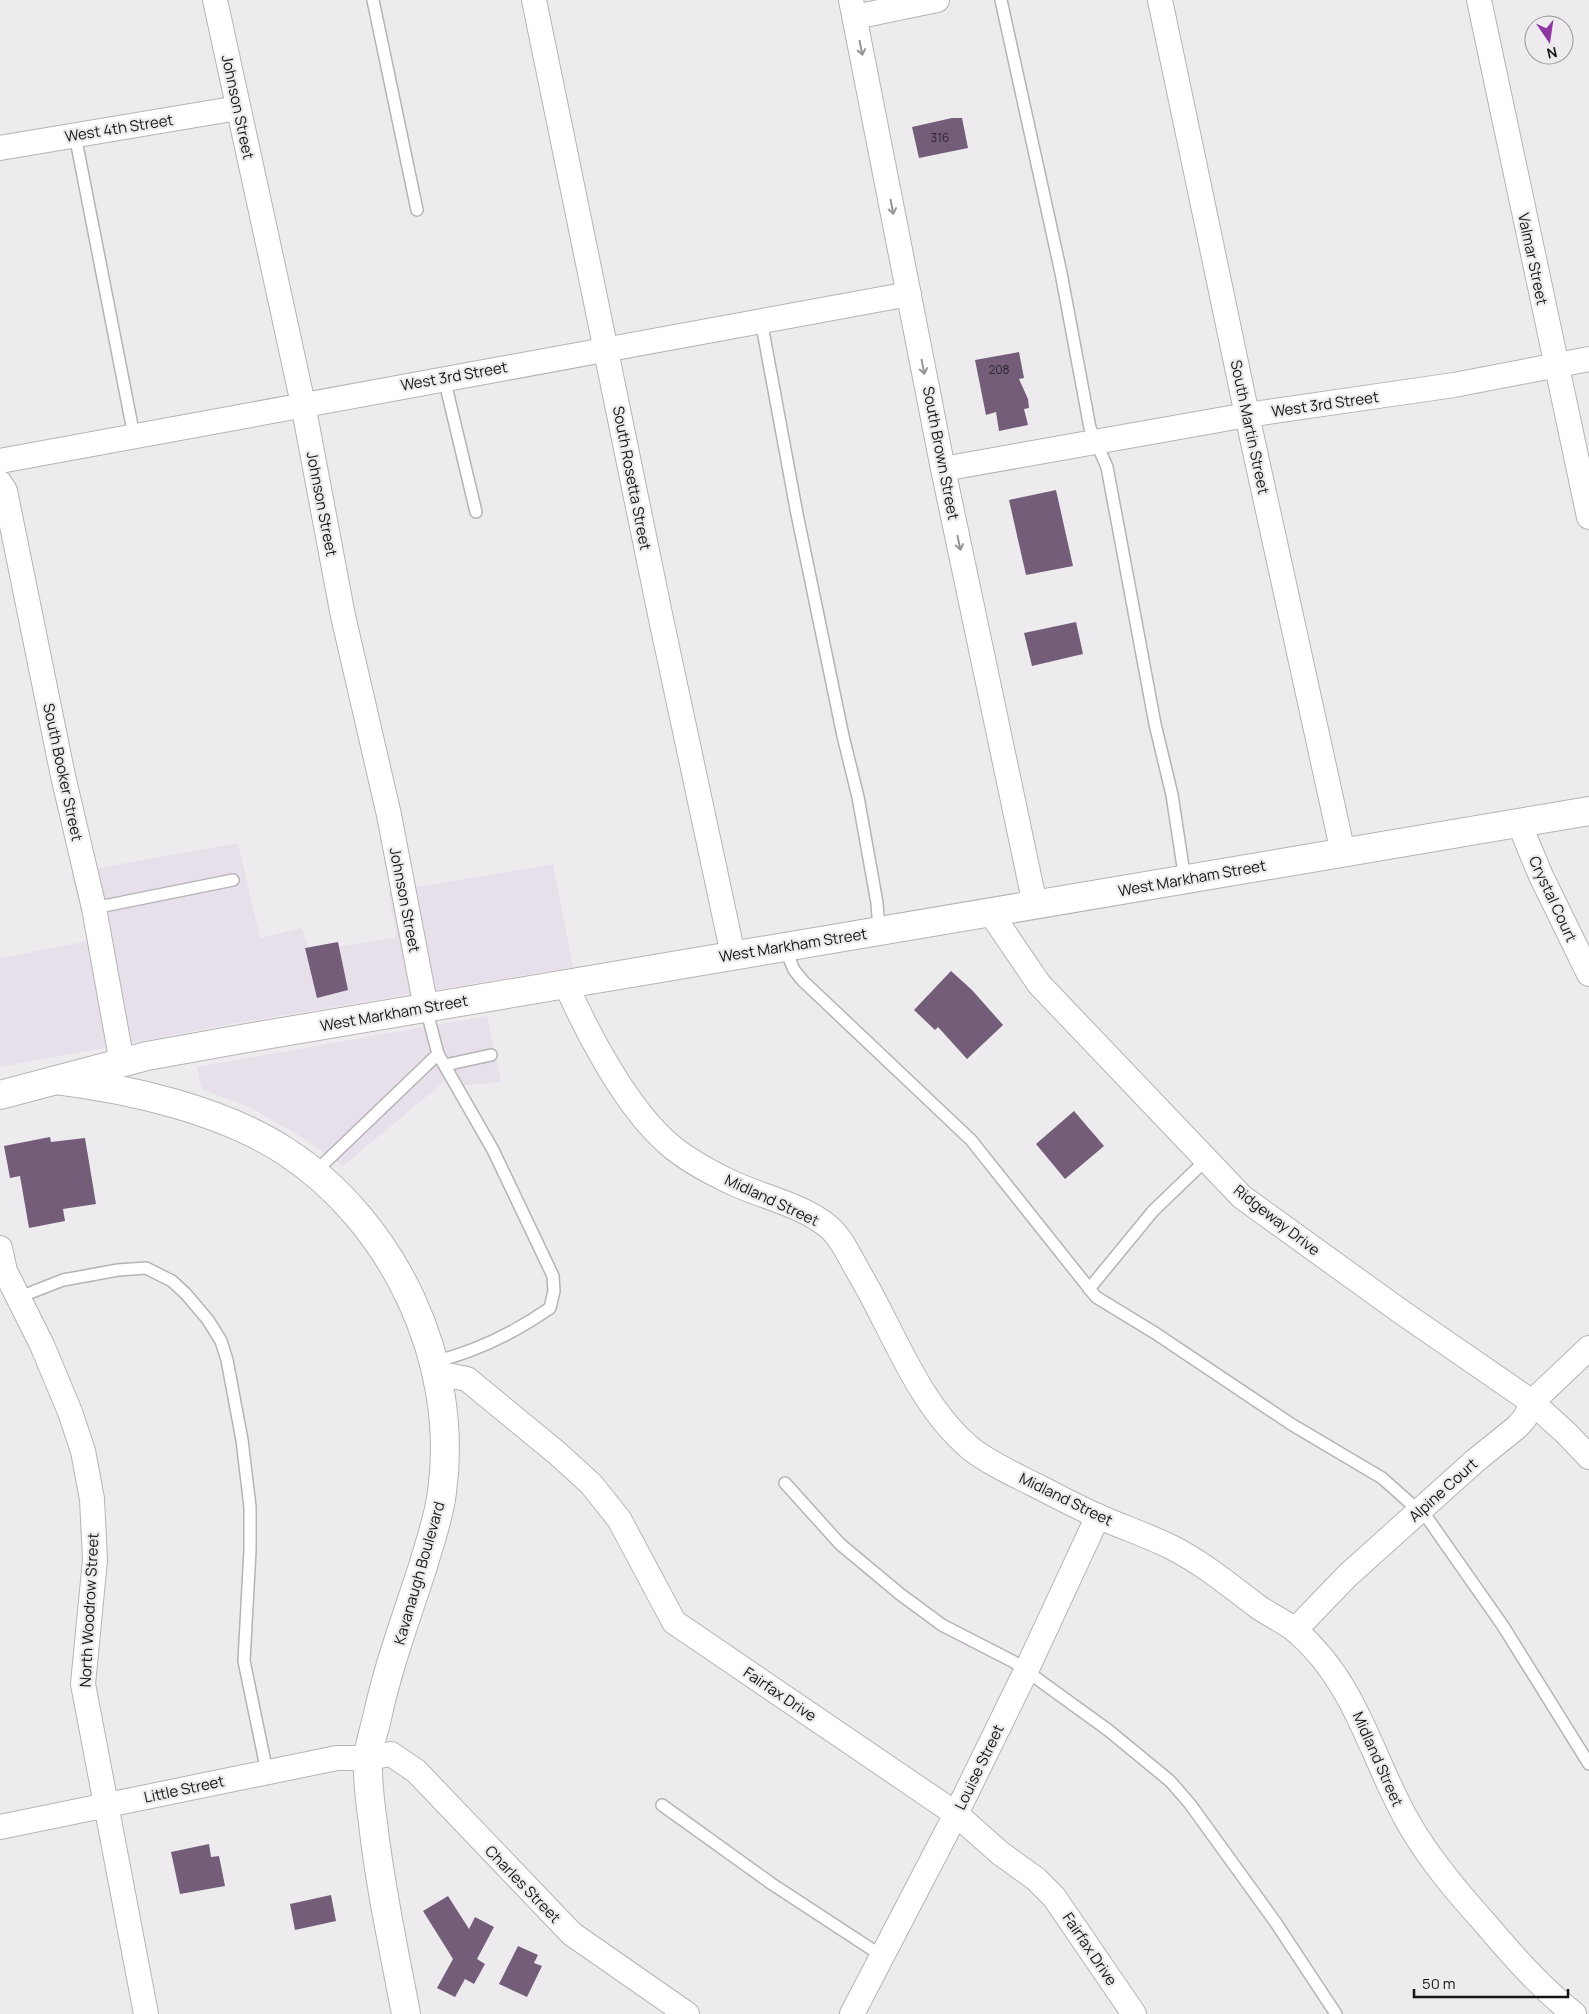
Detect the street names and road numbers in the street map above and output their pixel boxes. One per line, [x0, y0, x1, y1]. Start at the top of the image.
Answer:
street label: Johnson Street [217, 53, 259, 161]
street label: West 4th Street [63, 109, 175, 147]
street label: Valmar Street [1513, 211, 1553, 307]
street label: West 3rd Street [399, 356, 509, 396]
street label: South Martin Street [1226, 358, 1274, 496]
street label: South Brown Street [918, 385, 964, 521]
street label: West 3rd Street [1270, 386, 1380, 422]
street label: South Rosetta Street [608, 404, 656, 552]
street label: Johnson Street [302, 450, 342, 558]
street label: South Booker Street [38, 701, 88, 843]
street label: Johnson Street [385, 846, 425, 954]
street label: Crystal Court [1524, 853, 1582, 945]
street label: West Markham Street [1117, 855, 1267, 901]
street label: West Markham Street [717, 923, 869, 967]
street label: West Markham Street [319, 990, 469, 1036]
street label: Midland Street [722, 1169, 822, 1231]
street label: Ridgeway Drive [1230, 1180, 1325, 1260]
street label: Alpine Court [1404, 1453, 1482, 1527]
street label: Midland Street [1016, 1467, 1116, 1531]
street label: Kavanaugh Boulevard [389, 1499, 449, 1647]
street label: North Woodrow Street [74, 1532, 104, 1688]
street label: Fairfax Drive [739, 1662, 821, 1726]
street label: Midland Street [1348, 1708, 1408, 1810]
street label: Louise Street [949, 1721, 1009, 1813]
street label: Little Street [142, 1770, 226, 1808]
street label: Charles Street [481, 1841, 565, 1927]
street label: Fairfax Drive [1058, 1908, 1122, 1990]

